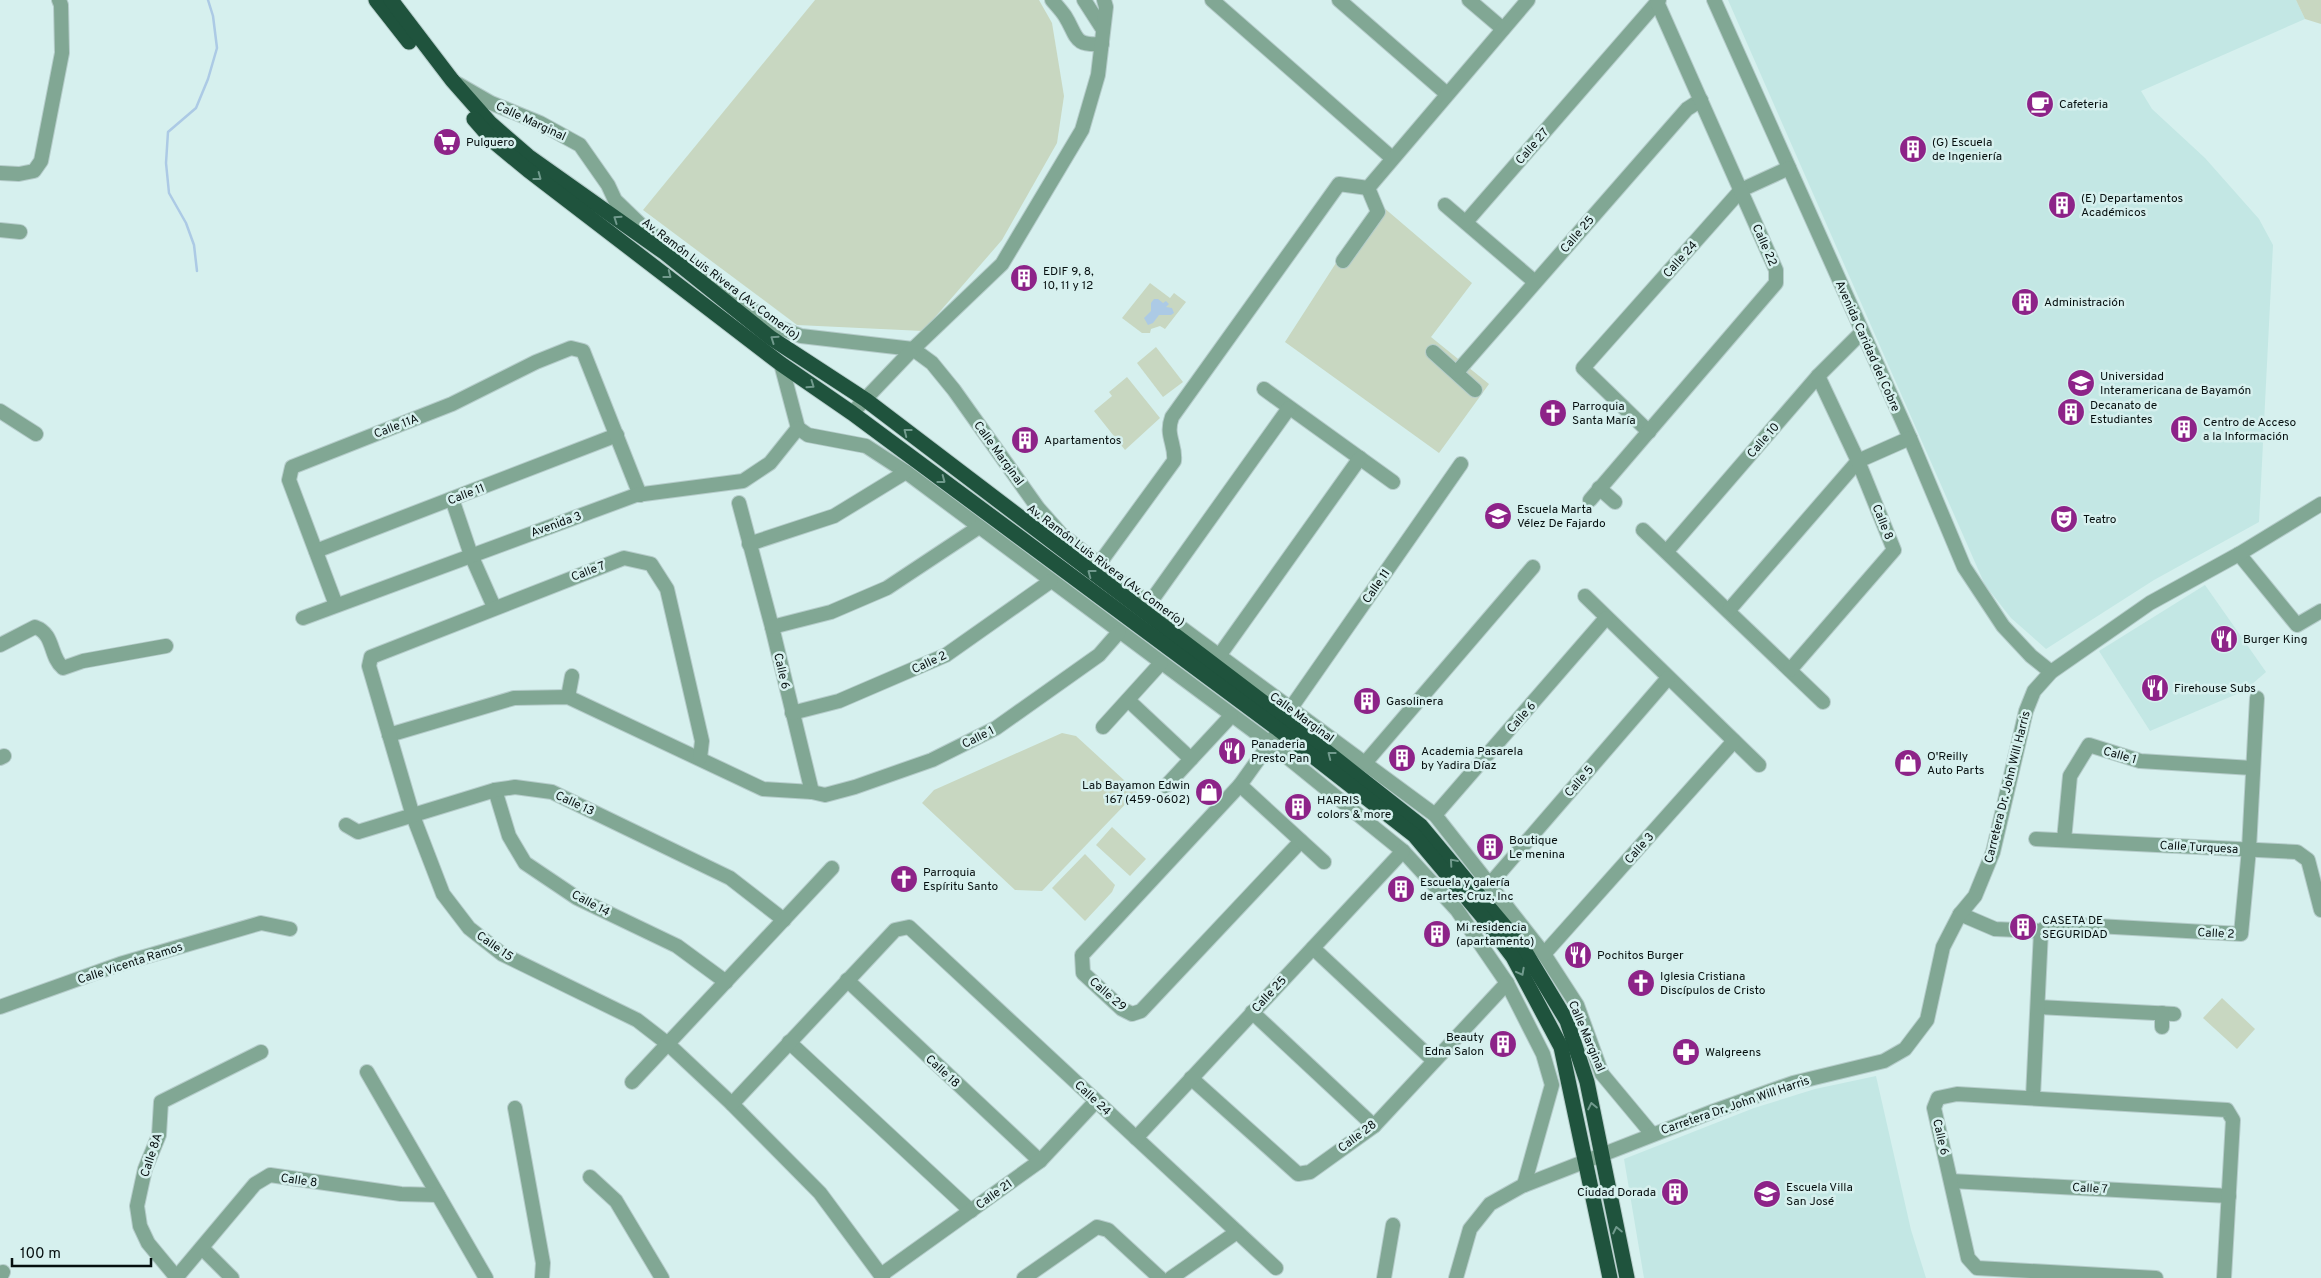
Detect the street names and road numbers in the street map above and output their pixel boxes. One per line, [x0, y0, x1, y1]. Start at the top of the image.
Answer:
street label: Calle Marginal [493, 99, 568, 145]
street label: Calle 27 [1513, 125, 1553, 168]
street label: Calle 25 [1557, 213, 1598, 257]
street label: Av. Ramón Luis Rivera (Av. Comerío) [638, 215, 803, 345]
street label: Calle 22 [1748, 222, 1780, 269]
street label: Calle 24 [1660, 238, 1702, 281]
street label: Avenida Caridad del Cobre [1831, 278, 1903, 414]
street label: Calle 11A [372, 411, 421, 443]
street label: Calle Marginal [969, 418, 1027, 489]
street label: Calle 10 [1744, 420, 1784, 462]
street label: Calle 11 [445, 481, 487, 509]
street label: Av. Ramón Luis Rivera (Av. Comerío) [1023, 501, 1188, 631]
street label: Calle 8 [1868, 502, 1896, 543]
street label: Avenida 3 [529, 508, 584, 542]
street label: Calle 7 [569, 558, 608, 586]
street label: Calle 11 [1359, 566, 1394, 607]
street label: Calle 2 [909, 648, 950, 678]
street label: Calle 6 [769, 651, 793, 691]
street label: Calle Marginal [1266, 689, 1337, 747]
street label: Calle 6 [1504, 699, 1540, 737]
street label: Carretera Dr. John Will Harris [1981, 709, 2035, 865]
street label: Calle 1 [960, 723, 997, 753]
street label: Calle 1 [2101, 744, 2138, 768]
street label: Calle 5 [1562, 762, 1598, 801]
street label: Calle 13 [552, 788, 597, 820]
street label: Calle 3 [1621, 830, 1658, 868]
street label: Calle Turquesa [2159, 838, 2239, 858]
street label: Calle 14 [569, 887, 613, 921]
street label: Calle 2 [2197, 925, 2235, 943]
street label: Calle 15 [473, 928, 516, 965]
street label: Calle Vicenta Ramos [76, 939, 185, 989]
street label: Calle 25 [1249, 973, 1291, 1016]
street label: Calle 29 [1085, 974, 1129, 1015]
street label: Calle Marginal [1564, 998, 1608, 1074]
street label: Calle 18 [922, 1052, 963, 1092]
street label: Carretera Dr. John Will Harris [1659, 1073, 1812, 1139]
street label: Calle 24 [1071, 1078, 1114, 1120]
street label: Calle 28 [1335, 1117, 1380, 1157]
street label: Calle 6 [1928, 1117, 1952, 1157]
street label: Calle 8A [137, 1131, 167, 1179]
street label: Calle 8 [279, 1170, 318, 1191]
street label: Calle 21 [973, 1176, 1016, 1213]
street label: Calle 7 [2072, 1180, 2108, 1198]

